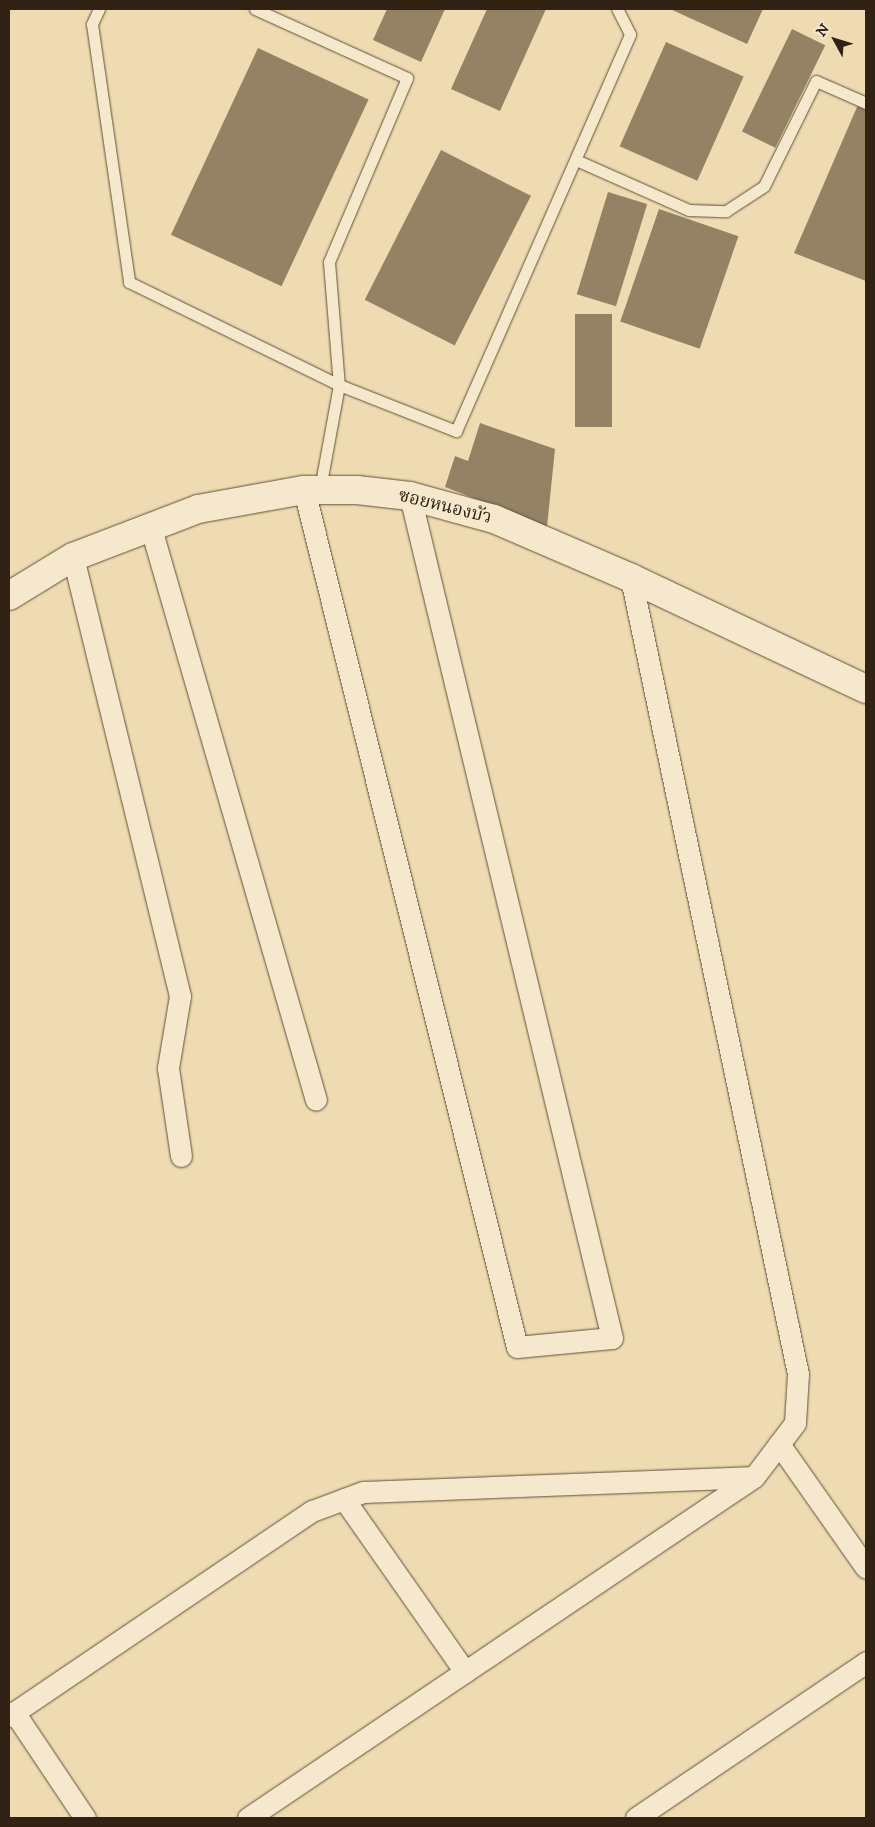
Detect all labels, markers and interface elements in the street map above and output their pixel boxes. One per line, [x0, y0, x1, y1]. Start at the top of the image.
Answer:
north arrow [810, 15, 860, 65]
text: N [813, 20, 834, 41]
street label: ซอยหนองบัว [396, 485, 494, 529]

